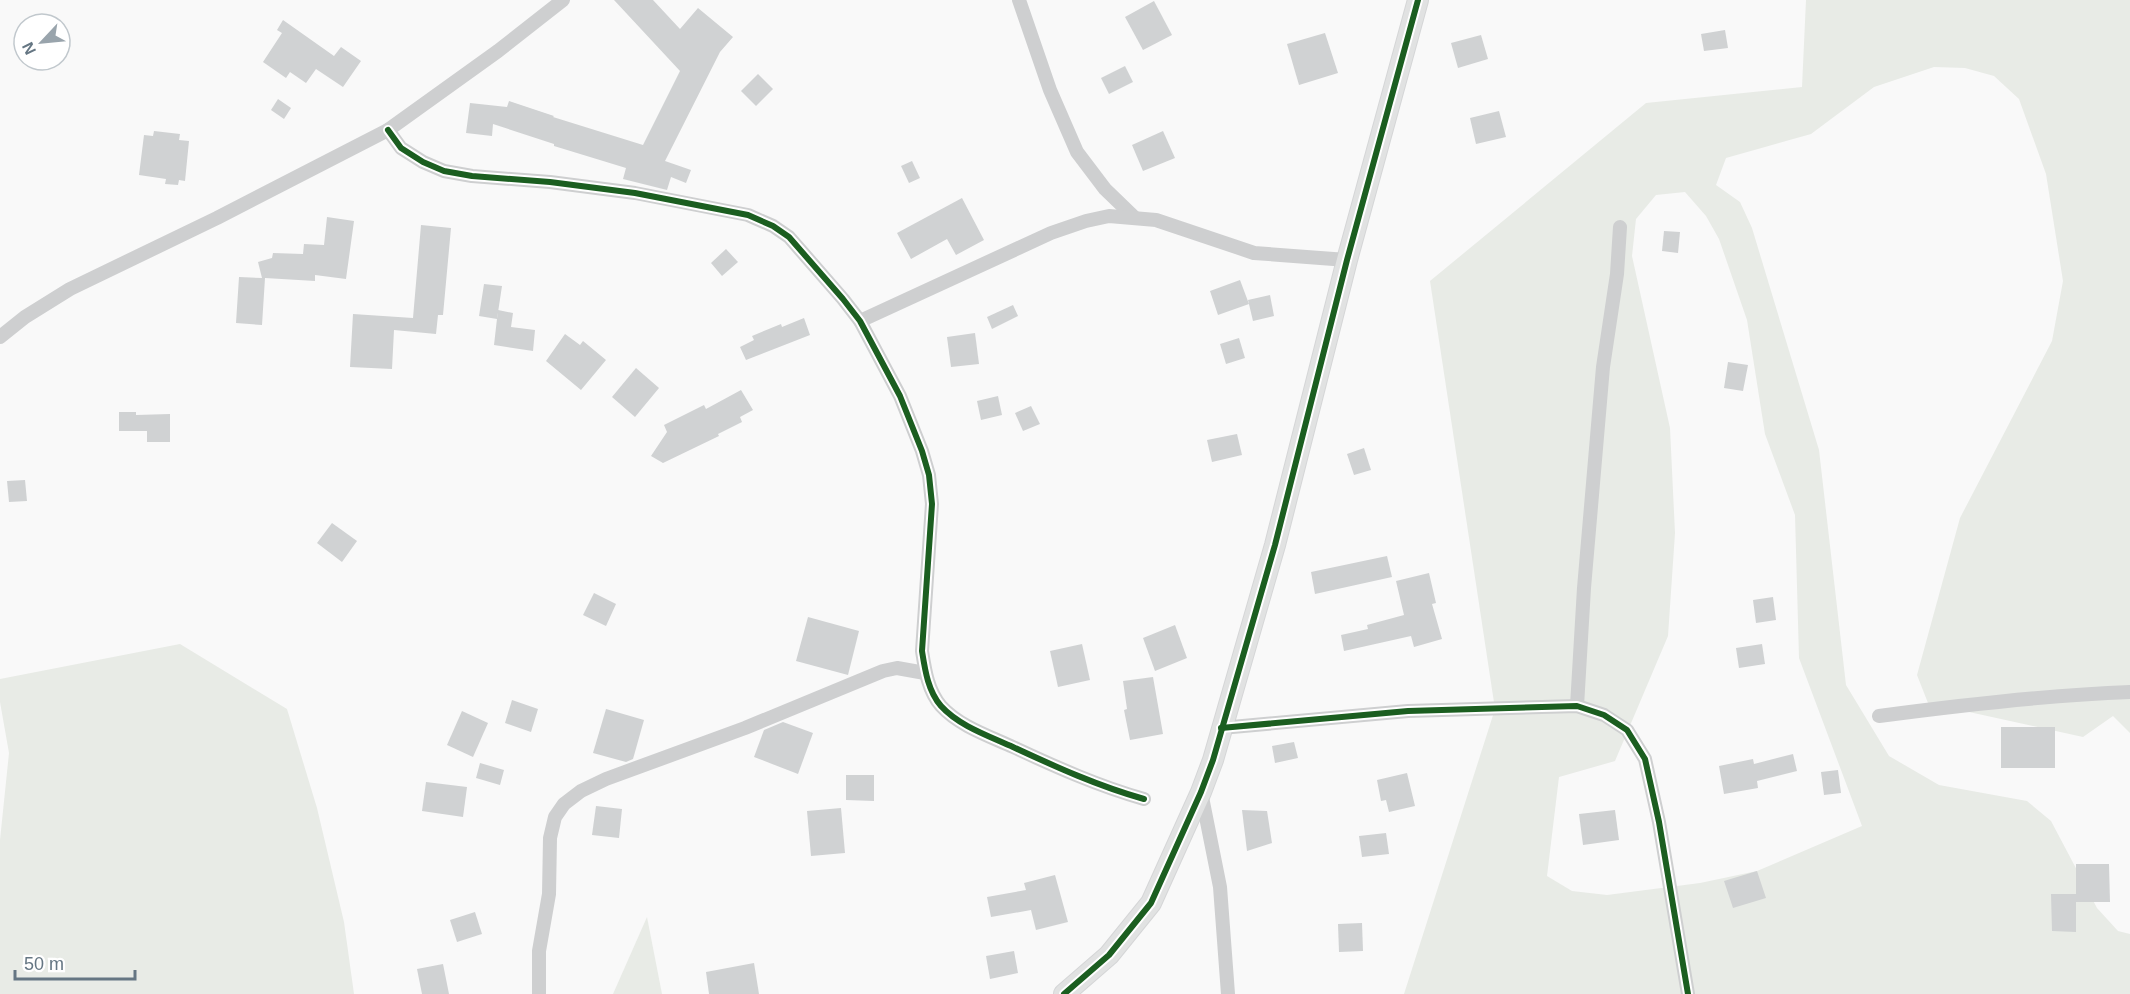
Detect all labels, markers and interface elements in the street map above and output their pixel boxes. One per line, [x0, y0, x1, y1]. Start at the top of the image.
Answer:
north arrow [12, 12, 72, 72]
text: N [19, 39, 39, 57]
scale bar [15, 943, 135, 981]
text: 50 m [24, 954, 64, 974]

